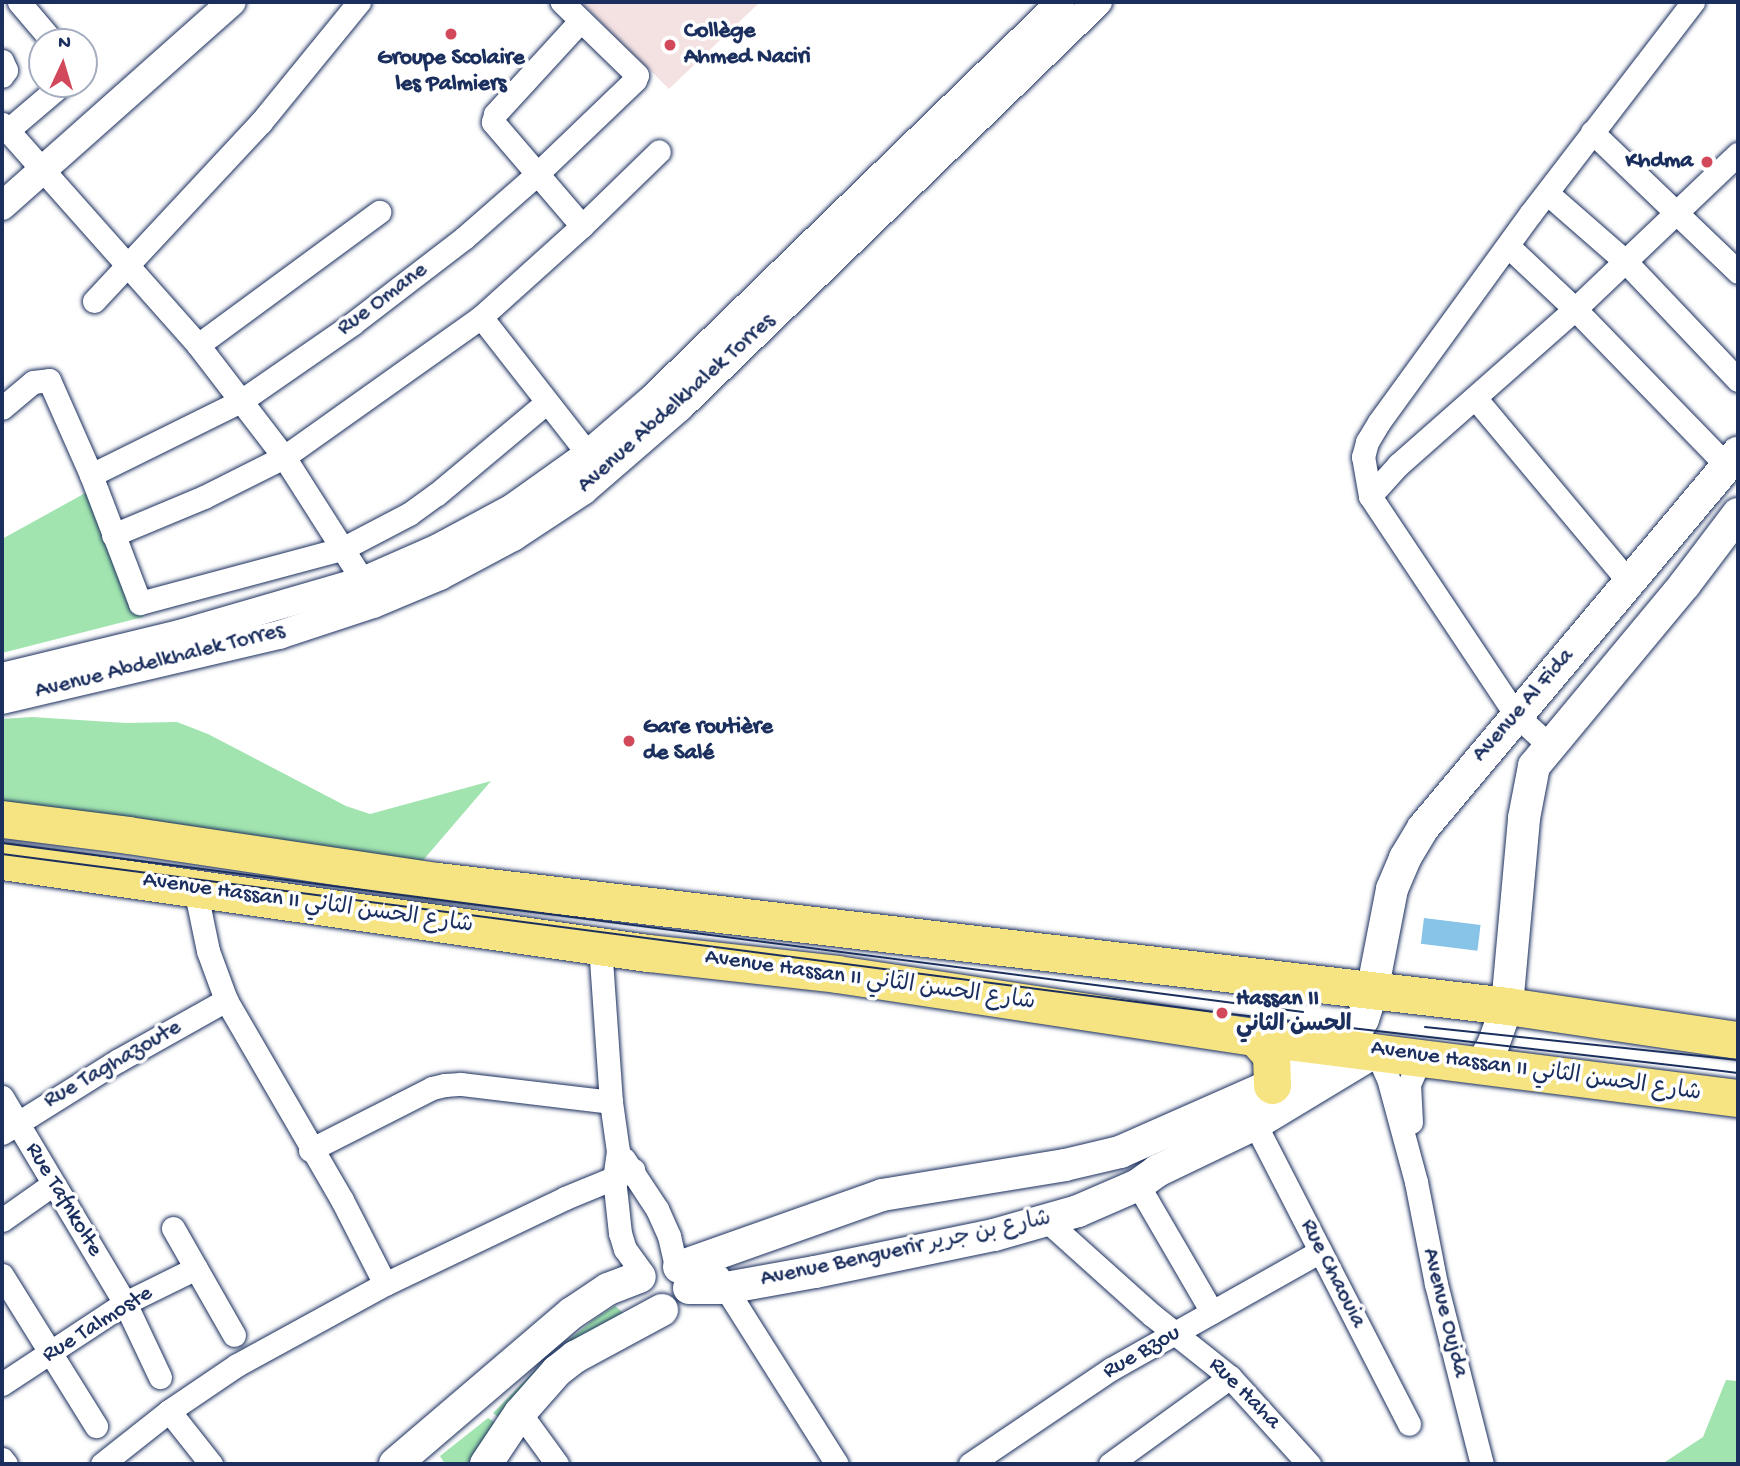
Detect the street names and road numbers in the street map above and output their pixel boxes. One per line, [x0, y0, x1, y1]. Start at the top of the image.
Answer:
street label: Rue Omane [332, 257, 434, 343]
street label: Avenue Abdelkhalek Torres [573, 308, 781, 500]
street label: Avenue Abdelkhalek Torres [32, 618, 288, 706]
street label: Avenue Al Fida [1467, 643, 1581, 769]
street label: Avenue Hassan II شارع الحسن الثاني [141, 867, 475, 941]
street label: Avenue Hassan II شارع الحسن الثاني [703, 944, 1037, 1018]
street label: Rue Taghazoute [39, 1015, 187, 1115]
street label: Avenue Hassan II شارع الحسن الثاني [1369, 1035, 1703, 1109]
street label: Rue Tafnkolte [18, 1138, 108, 1262]
street label: Avenue Benguerir شارع بن جرير [758, 1206, 1054, 1294]
street label: Rue Chaouia [1293, 1215, 1371, 1333]
street label: Avenue Oujda [1415, 1246, 1473, 1380]
street label: Rue Talmoste [38, 1280, 158, 1370]
street label: Rue Bzou [1098, 1320, 1186, 1386]
street label: Rue Haha [1202, 1352, 1286, 1436]

